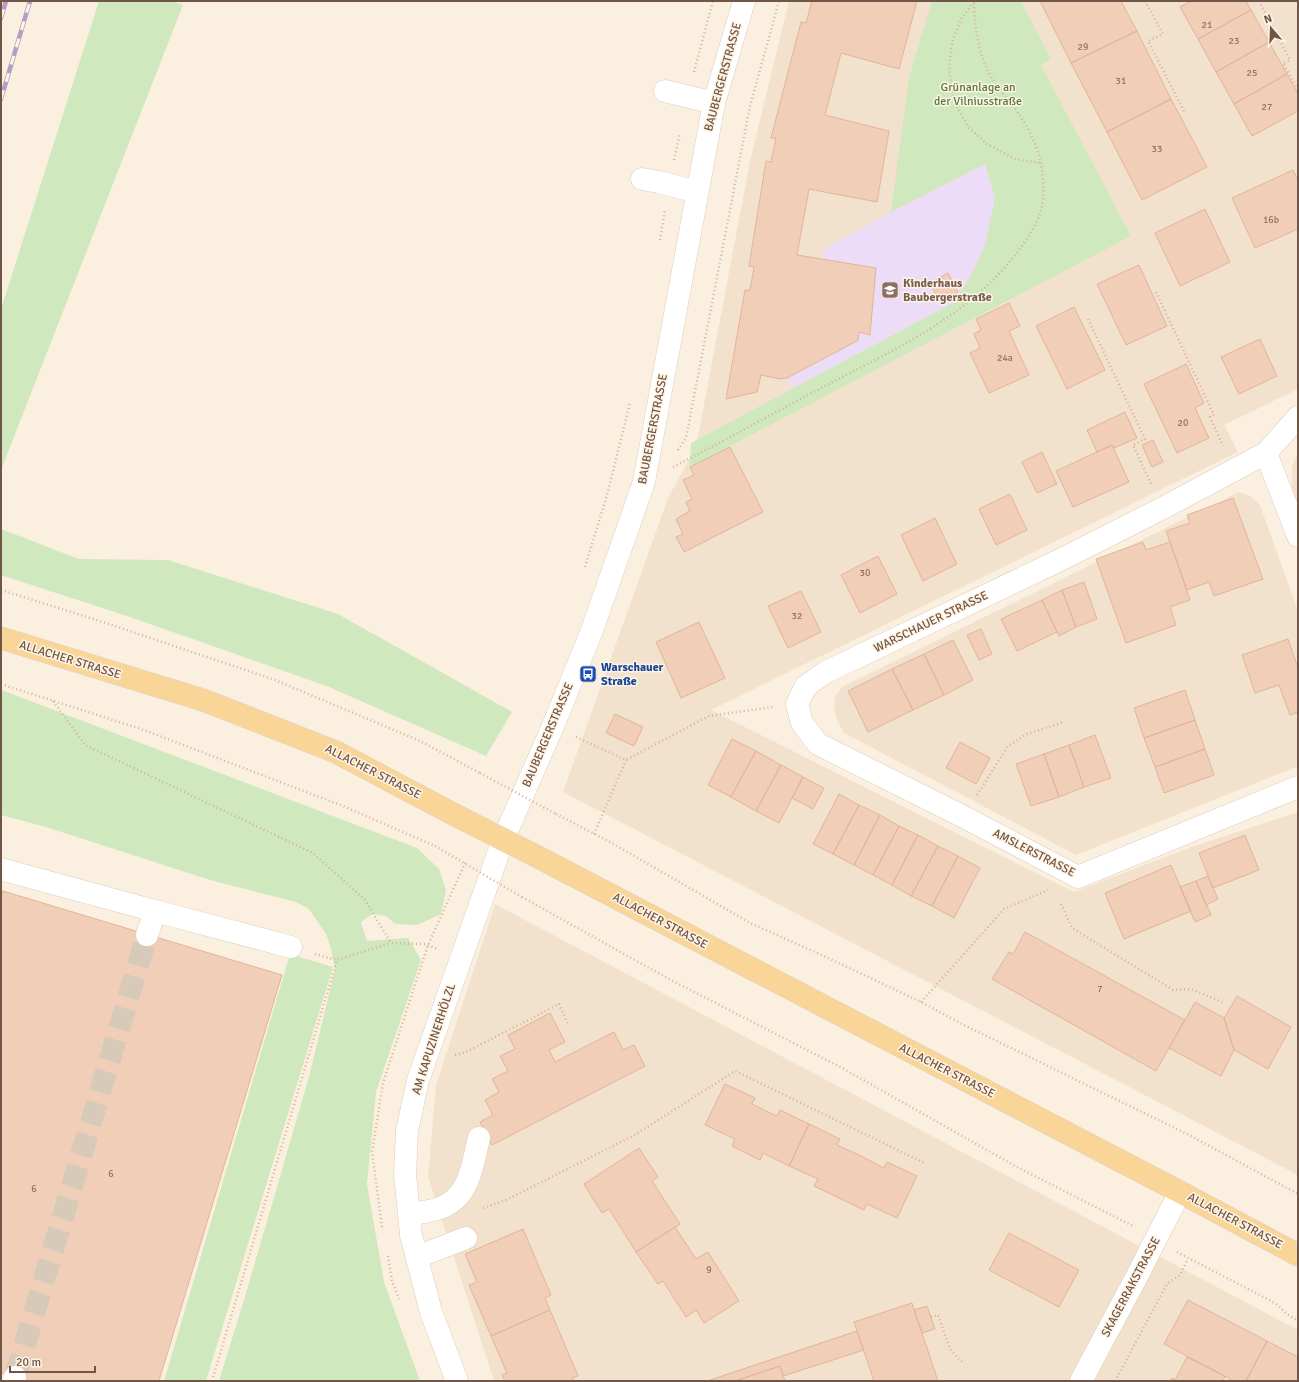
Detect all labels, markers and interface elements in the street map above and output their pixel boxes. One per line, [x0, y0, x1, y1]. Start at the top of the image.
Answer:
north arrow [1251, 8, 1291, 48]
text: N [1262, 12, 1274, 26]
house number: 21 [1202, 19, 1212, 31]
street label: BAUBERGERSTRASSE [701, 21, 745, 133]
house number: 23 [1229, 35, 1239, 47]
house number: 29 [1078, 41, 1088, 53]
house number: 25 [1247, 67, 1257, 79]
house number: 31 [1116, 75, 1126, 87]
park label: Grünanlage an der Vilniusstraße [934, 80, 1022, 109]
house number: 27 [1262, 101, 1272, 113]
house number: 33 [1152, 143, 1162, 155]
house number: 16b [1263, 214, 1279, 226]
place label: Kinderhaus Baubergerstraße [903, 276, 992, 305]
school or university icon: Kinderhaus Baubergerstraße [880, 280, 900, 300]
house number: 24a [997, 352, 1013, 364]
street label: BAUBERGERSTRASSE [635, 372, 671, 485]
house number: 20 [1178, 417, 1188, 429]
house number: 30 [860, 567, 870, 579]
street label: WARSCHAUER STRASSE [871, 588, 991, 656]
house number: 32 [792, 610, 802, 622]
street label: ALLACHER STRASSE [17, 637, 123, 683]
place label: Warschauer Straße [601, 660, 664, 689]
bus stop icon: Warschauer Straße [578, 664, 598, 684]
street label: BAUBERGERSTRASSE [519, 680, 577, 790]
street label: ALLACHER STRASSE [322, 741, 424, 803]
street label: AMSLERSTRASSE [990, 826, 1078, 880]
street label: ALLACHER STRASSE [610, 890, 710, 953]
street label: AM KAPUZINERHÖLZL [409, 981, 459, 1097]
house number: 7 [1097, 983, 1103, 995]
street label: ALLACHER STRASSE [896, 1040, 998, 1102]
house number: 6 [108, 1168, 114, 1180]
house number: 6 [31, 1183, 37, 1195]
street label: ALLACHER STRASSE [1185, 1190, 1285, 1253]
street label: SKAGERRAKSTRASSE [1098, 1234, 1164, 1340]
house number: 9 [706, 1264, 712, 1276]
scale bar [10, 1348, 95, 1374]
text: 20 m [16, 1355, 41, 1370]

